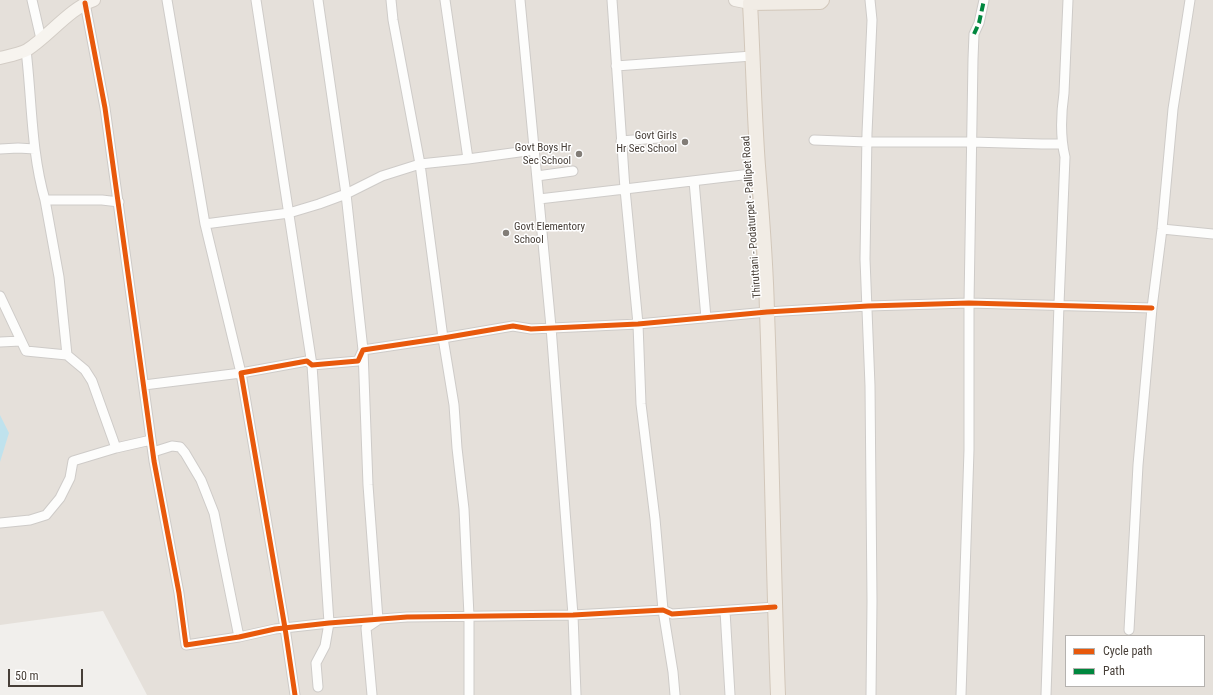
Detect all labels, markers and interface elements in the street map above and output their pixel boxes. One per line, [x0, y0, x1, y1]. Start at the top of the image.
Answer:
place label: Govt Girls Hr Sec School [616, 129, 677, 155]
street label: Thiruttani - Podaturpet - Pallipet Road [740, 135, 764, 299]
marker: Govt Girls Hr Sec School [680, 137, 690, 147]
place label: Govt Boys Hr Sec School [515, 141, 571, 167]
marker: Govt Boys Hr Sec School [574, 149, 584, 159]
place label: Govt Elementory School [514, 220, 585, 246]
marker: Govt Elementory School [501, 228, 511, 238]
legend [1065, 635, 1205, 687]
text: Cycle path [1103, 644, 1152, 658]
scale bar [10, 661, 85, 687]
text: Path [1103, 664, 1125, 678]
text: 50 m [15, 669, 39, 683]

